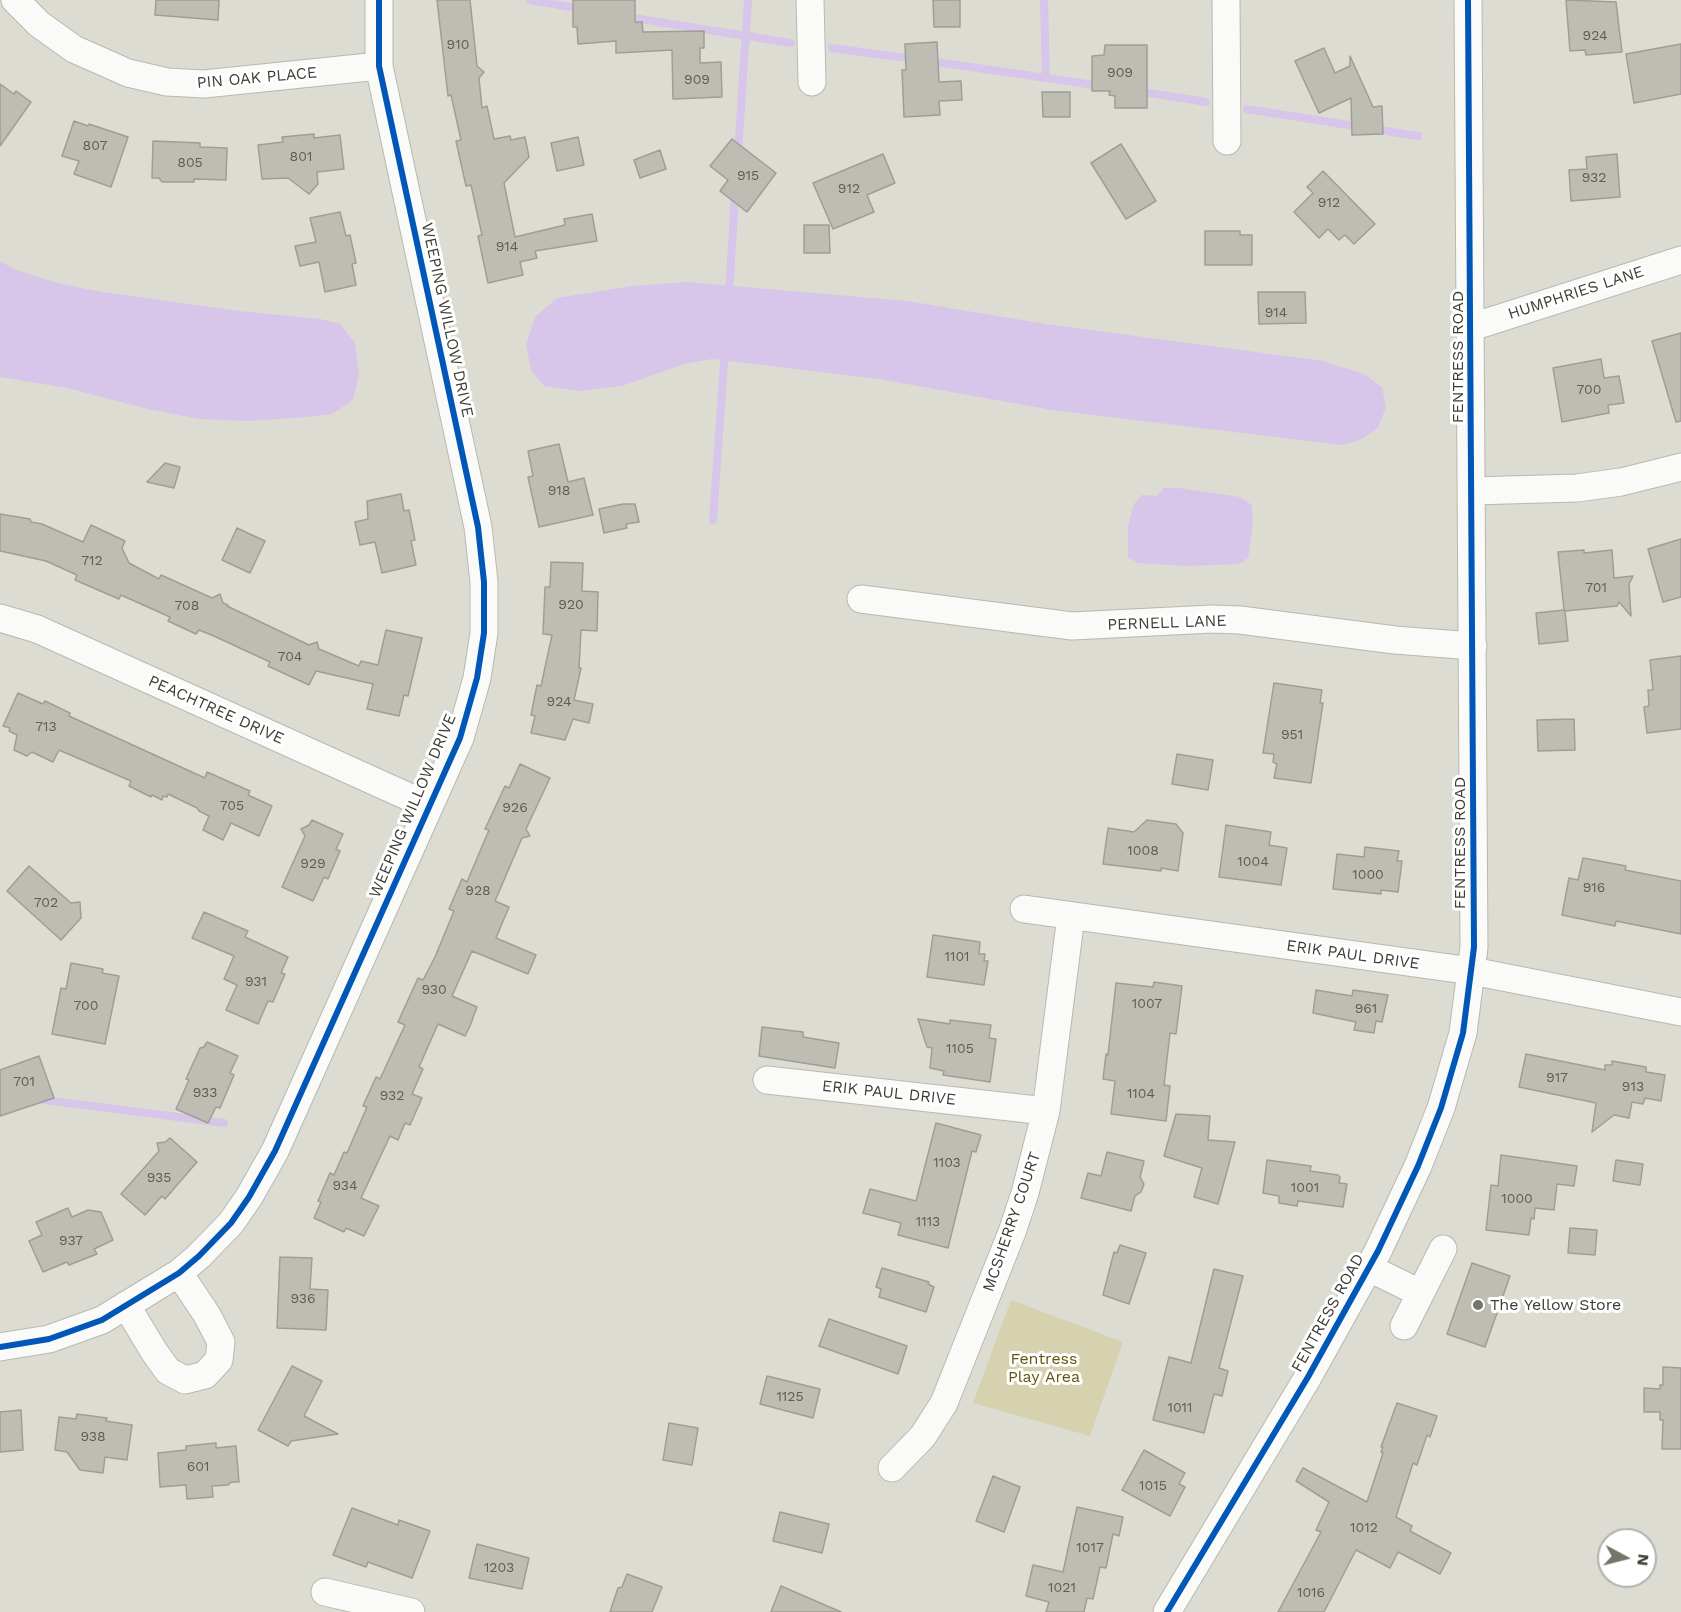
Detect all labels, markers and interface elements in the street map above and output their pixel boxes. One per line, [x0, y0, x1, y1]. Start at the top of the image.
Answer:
house number: 924 [1583, 28, 1607, 44]
house number: 910 [447, 37, 469, 53]
street label: PIN OAK PLACE [196, 63, 318, 93]
house number: 909 [1107, 65, 1133, 81]
house number: 909 [684, 72, 710, 88]
house number: 807 [83, 138, 107, 154]
house number: 801 [290, 149, 312, 165]
house number: 805 [177, 155, 203, 171]
house number: 915 [737, 168, 759, 184]
house number: 932 [1582, 170, 1606, 186]
house number: 912 [838, 181, 860, 197]
house number: 912 [1318, 195, 1340, 211]
street label: WEEPING WILLOW DRIVE [417, 221, 477, 419]
house number: 914 [496, 239, 518, 255]
street label: HUMPHRIES LANE [1506, 262, 1646, 324]
street label: FENTRESS ROAD [1448, 291, 1468, 423]
house number: 914 [1265, 305, 1287, 321]
house number: 700 [1577, 382, 1601, 398]
house number: 918 [548, 483, 570, 499]
house number: 712 [81, 553, 103, 569]
house number: 701 [1585, 580, 1607, 596]
house number: 920 [558, 597, 584, 613]
house number: 708 [175, 598, 199, 614]
street label: PERNELL LANE [1107, 611, 1227, 635]
house number: 704 [278, 649, 302, 665]
street label: PEACHTREE DRIVE [145, 671, 287, 749]
house number: 924 [547, 694, 571, 710]
street label: WEEPING WILLOW DRIVE [365, 711, 461, 901]
house number: 713 [35, 719, 57, 735]
house number: 951 [1281, 727, 1303, 743]
street label: FENTRESS ROAD [1450, 777, 1470, 909]
house number: 705 [220, 798, 244, 814]
house number: 926 [502, 800, 528, 816]
house number: 1008 [1127, 843, 1159, 859]
house number: 1004 [1237, 854, 1269, 870]
house number: 929 [300, 856, 326, 872]
house number: 1000 [1352, 867, 1384, 883]
house number: 916 [1583, 880, 1605, 896]
house number: 928 [465, 883, 491, 899]
house number: 702 [34, 895, 58, 911]
street label: ERIK PAUL DRIVE [1285, 936, 1421, 974]
house number: 1101 [944, 949, 970, 965]
house number: 931 [245, 974, 267, 990]
house number: 930 [421, 982, 447, 998]
house number: 1007 [1132, 996, 1162, 1012]
house number: 700 [74, 998, 98, 1014]
house number: 961 [1355, 1001, 1377, 1017]
house number: 1105 [946, 1041, 974, 1057]
house number: 917 [1546, 1070, 1568, 1086]
house number: 701 [13, 1074, 35, 1090]
street label: ERIK PAUL DRIVE [821, 1076, 957, 1110]
house number: 913 [1622, 1079, 1644, 1095]
house number: 933 [193, 1085, 217, 1101]
house number: 1104 [1127, 1086, 1155, 1102]
house number: 932 [380, 1088, 404, 1104]
street label: MCSHERRY COURT [979, 1150, 1045, 1294]
house number: 1103 [933, 1155, 961, 1171]
house number: 935 [147, 1170, 171, 1186]
house number: 934 [332, 1178, 358, 1194]
house number: 1001 [1291, 1180, 1319, 1196]
house number: 1000 [1501, 1191, 1533, 1207]
house number: 1113 [916, 1214, 940, 1230]
house number: 937 [59, 1233, 83, 1249]
street label: FENTRESS ROAD [1287, 1250, 1369, 1376]
house number: 936 [290, 1291, 316, 1307]
place label: The Yellow Store [1490, 1295, 1621, 1315]
marker: The Yellow Store [1471, 1298, 1485, 1312]
park label: Fentress Play Area [1008, 1349, 1080, 1387]
house number: 1125 [776, 1389, 804, 1405]
house number: 1011 [1167, 1400, 1193, 1416]
house number: 938 [80, 1429, 106, 1445]
house number: 601 [187, 1459, 209, 1475]
house number: 1015 [1139, 1478, 1167, 1494]
house number: 1012 [1350, 1520, 1378, 1536]
north arrow [1597, 1528, 1657, 1588]
house number: 1017 [1076, 1540, 1104, 1556]
text: N [1633, 1553, 1654, 1567]
house number: 1203 [484, 1560, 514, 1576]
house number: 1021 [1048, 1580, 1076, 1596]
house number: 1016 [1297, 1585, 1325, 1601]

